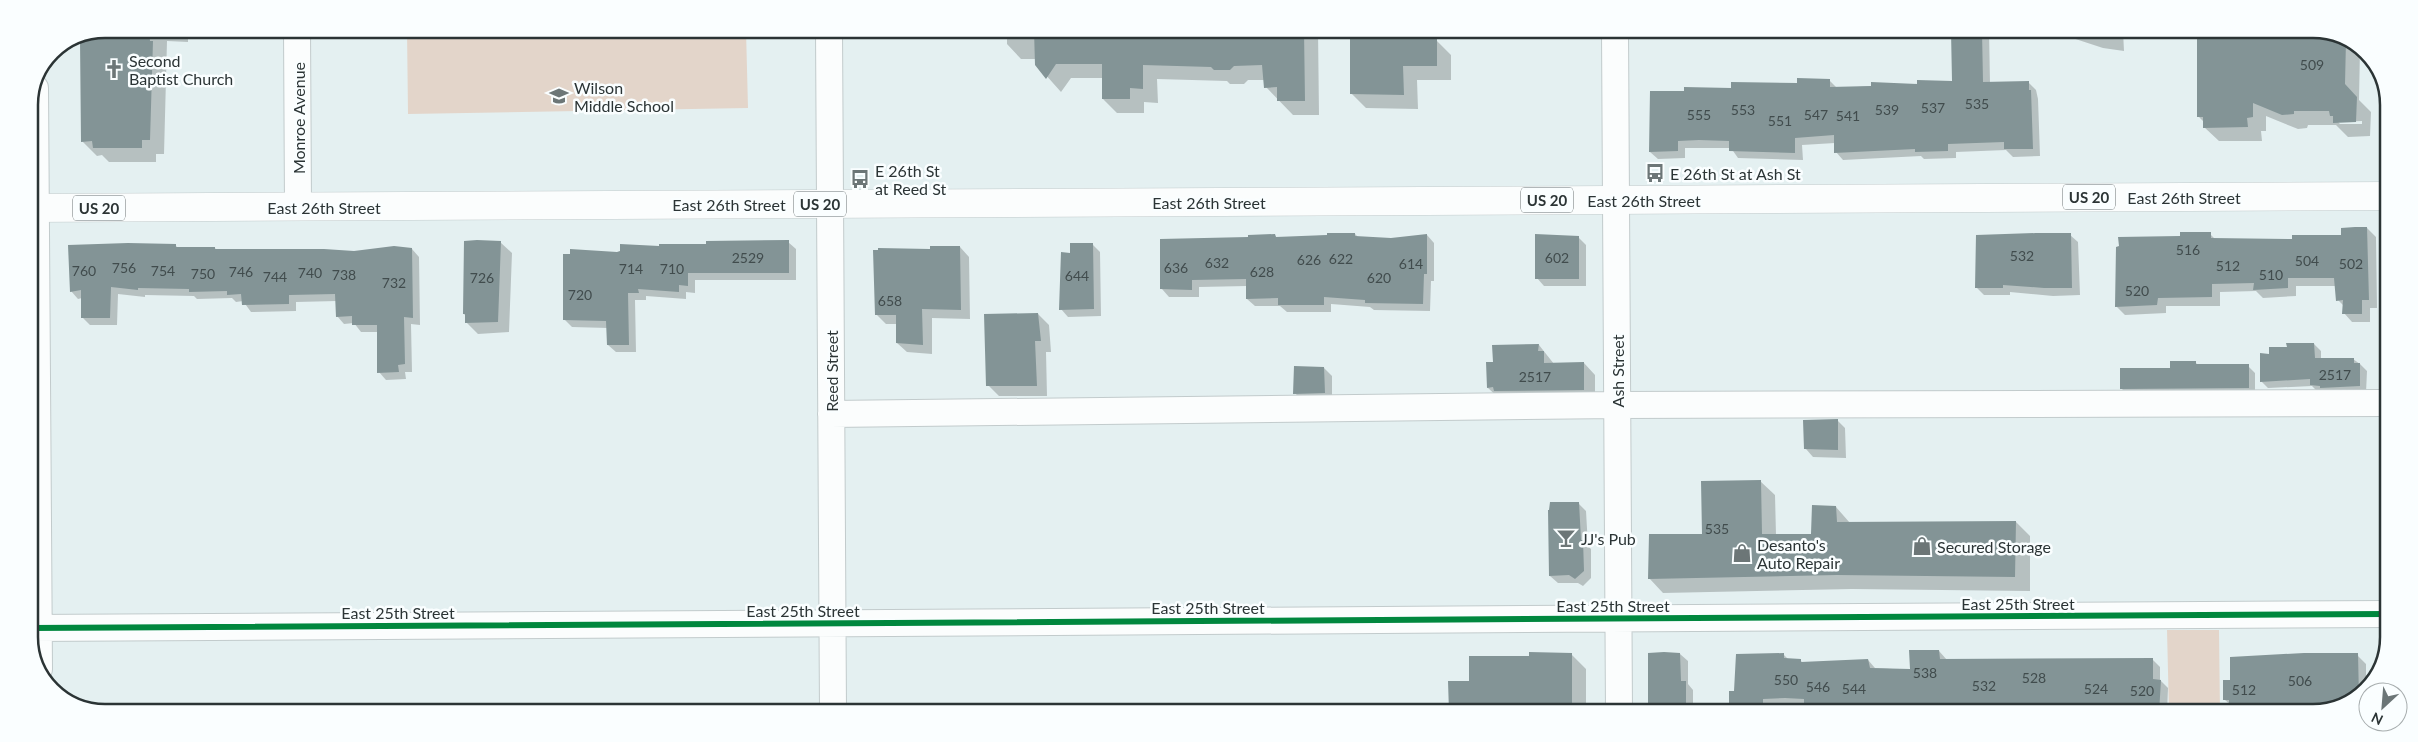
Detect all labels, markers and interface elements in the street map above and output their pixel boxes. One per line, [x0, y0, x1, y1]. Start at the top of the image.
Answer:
place label: Second Baptist Church [129, 51, 233, 88]
house number: 509 [2300, 56, 2324, 73]
church icon: Second Baptist Church [103, 58, 125, 80]
street label: Monroe Avenue [289, 62, 308, 174]
place label: Wilson Middle School [574, 78, 674, 115]
school or university icon: Wilson Middle School [548, 85, 570, 107]
house number: 535 [1965, 95, 1989, 112]
house number: 537 [1921, 99, 1945, 116]
house number: 553 [1731, 101, 1755, 118]
house number: 539 [1875, 101, 1899, 118]
house number: 555 [1687, 106, 1711, 123]
house number: 547 [1804, 106, 1828, 123]
house number: 541 [1836, 107, 1860, 124]
house number: 551 [1768, 112, 1792, 129]
place label: E 26th St at Reed St [875, 161, 946, 198]
bus stop icon: E 26th St at Ash St [1644, 162, 1666, 184]
place label: E 26th St at Ash St [1670, 164, 1801, 183]
bus stop icon: E 26th St at Reed St [849, 168, 871, 190]
road number: US 20 [2063, 184, 2115, 210]
road number: US 20 [1521, 188, 1573, 212]
street label: East 26th Street [2127, 188, 2241, 207]
street label: East 26th Street [1587, 191, 1701, 210]
road number: US 20 [794, 192, 846, 216]
street label: East 26th Street [1152, 193, 1266, 212]
street label: East 26th Street [672, 195, 786, 214]
road number: US 20 [73, 196, 125, 220]
street label: East 26th Street [267, 198, 381, 217]
house number: 516 [2176, 241, 2200, 258]
house number: 532 [2010, 247, 2034, 264]
house number: 2529 [732, 249, 764, 266]
house number: 602 [1545, 249, 1569, 266]
house number: 622 [1329, 250, 1353, 267]
house number: 626 [1297, 251, 1321, 268]
house number: 504 [2295, 252, 2319, 269]
house number: 632 [1205, 254, 1229, 271]
house number: 614 [1399, 255, 1423, 272]
house number: 502 [2339, 255, 2363, 272]
house number: 512 [2216, 257, 2240, 274]
house number: 756 [112, 259, 136, 276]
house number: 636 [1164, 259, 1188, 276]
house number: 714 [619, 260, 643, 277]
house number: 710 [660, 260, 684, 277]
house number: 760 [72, 262, 96, 279]
house number: 754 [151, 262, 175, 279]
house number: 746 [229, 263, 253, 280]
house number: 628 [1250, 263, 1274, 280]
house number: 740 [298, 264, 322, 281]
house number: 750 [191, 265, 215, 282]
house number: 738 [332, 266, 356, 283]
house number: 510 [2259, 266, 2283, 283]
house number: 644 [1065, 267, 1089, 284]
house number: 744 [263, 268, 287, 285]
house number: 726 [470, 269, 494, 286]
house number: 620 [1367, 269, 1391, 286]
house number: 732 [382, 274, 406, 291]
house number: 520 [2125, 282, 2149, 299]
house number: 720 [568, 286, 592, 303]
house number: 658 [878, 292, 902, 309]
street label: Reed Street [822, 330, 841, 412]
street label: Ash Street [1608, 334, 1627, 407]
house number: 2517 [2319, 366, 2351, 383]
house number: 2517 [1519, 368, 1551, 385]
house number: 535 [1705, 520, 1729, 537]
bar icon: JJ's Pub [1555, 527, 1577, 549]
place label: JJ's Pub [1581, 529, 1636, 548]
place label: Desanto's Auto Repair [1757, 535, 1840, 572]
shop icon: Secured Storage [1911, 535, 1933, 557]
place label: Secured Storage [1937, 537, 2051, 556]
shop icon: Desanto's Auto Repair [1731, 542, 1753, 564]
street label: East 25th Street [1961, 594, 2075, 613]
street label: East 25th Street [1556, 596, 1670, 615]
street label: East 25th Street [1151, 598, 1265, 617]
street label: East 25th Street [746, 601, 860, 620]
street label: East 25th Street [341, 603, 455, 622]
house number: 538 [1913, 664, 1937, 681]
house number: 528 [2022, 669, 2046, 686]
house number: 550 [1774, 671, 1798, 688]
house number: 506 [2288, 672, 2312, 689]
house number: 532 [1972, 677, 1996, 694]
house number: 546 [1806, 678, 1830, 695]
house number: 544 [1842, 680, 1866, 697]
house number: 524 [2084, 680, 2108, 697]
house number: 512 [2232, 681, 2256, 698]
house number: 520 [2130, 682, 2154, 699]
north arrow [2358, 682, 2408, 732]
text: N [2369, 709, 2386, 729]

